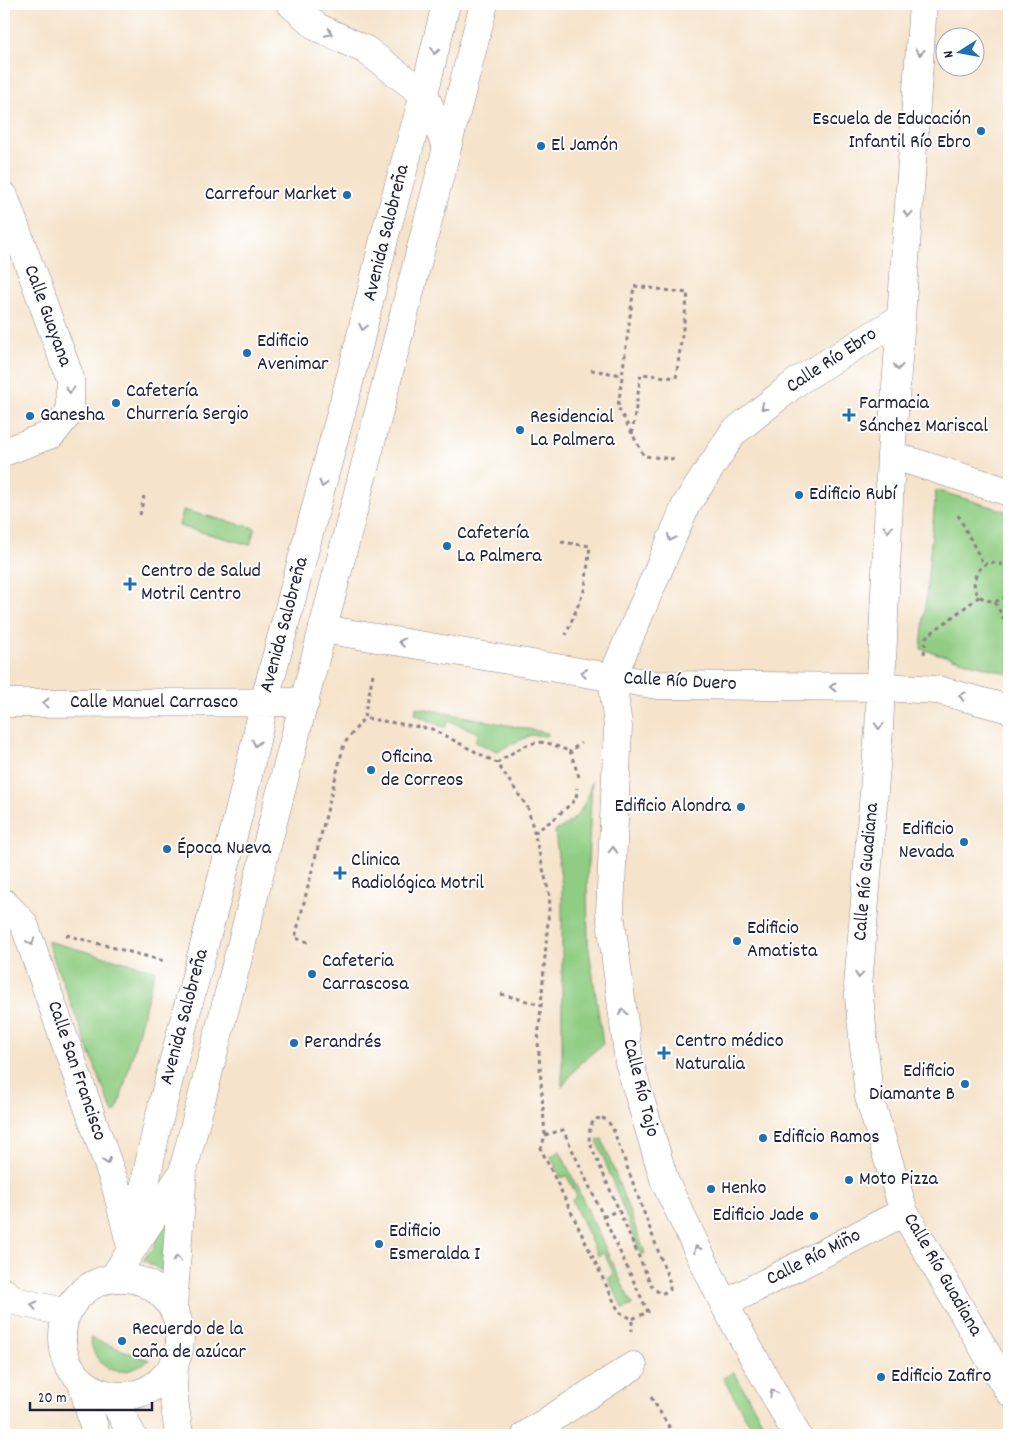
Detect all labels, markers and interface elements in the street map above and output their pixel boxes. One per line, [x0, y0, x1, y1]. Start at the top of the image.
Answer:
one-way arrow [324, 26, 333, 37]
north arrow [936, 28, 986, 78]
one-way arrow [430, 47, 441, 56]
one-way arrow [914, 49, 925, 57]
text: N [939, 49, 960, 59]
place label: Escuela de Educación Infantil Río Ebro [812, 106, 971, 157]
marker: Escuela de Educación Infantil Río Ebro [975, 125, 987, 137]
place label: El Jamón [551, 132, 618, 160]
marker: El Jamón [535, 140, 547, 152]
street label: Avenida Salobreña [357, 161, 418, 304]
place label: Carrefour Market [205, 181, 337, 209]
marker: Carrefour Market [341, 189, 353, 201]
one-way arrow [903, 211, 914, 219]
street label: Calle Guayana [16, 261, 79, 371]
street label: Calle Río Ebro [781, 321, 883, 401]
one-way arrow [359, 322, 369, 331]
place label: Edificio Avenimar [257, 328, 329, 379]
marker: Edificio Avenimar [241, 347, 253, 359]
one-way arrow [892, 363, 903, 371]
place label: Cafetería Churrería Sergio [126, 378, 249, 429]
one-way arrow [65, 387, 75, 395]
place label: Farmacia Sánchez Mariscal [859, 390, 988, 441]
marker: Cafetería Churrería Sergio [110, 397, 122, 409]
place label: Ganesha [40, 402, 105, 430]
one-way arrow [761, 402, 770, 410]
place label: Residencial La Palmera [530, 404, 615, 455]
marker: Farmacia Sánchez Mariscal [843, 409, 855, 421]
marker: Ganesha [24, 410, 36, 422]
marker: Residencial La Palmera [514, 424, 526, 436]
one-way arrow [318, 480, 328, 488]
place label: Edificio Rubí [809, 481, 898, 509]
marker: Edificio Rubí [793, 489, 805, 501]
place label: Cafetería La Palmera [457, 520, 542, 571]
one-way arrow [883, 525, 894, 533]
one-way arrow [667, 533, 678, 542]
marker: Cafetería La Palmera [441, 540, 453, 552]
street label: Avenida Salobreña [253, 553, 317, 696]
place label: Centro de Salud Motril Centro [141, 558, 261, 609]
marker: Centro de Salud Motril Centro [123, 577, 137, 591]
one-way arrow [398, 637, 407, 647]
street label: Calle Río Duero [623, 665, 737, 699]
one-way arrow [579, 668, 588, 678]
one-way arrow [829, 682, 836, 692]
street label: Calle Manuel Carrasco [70, 689, 238, 717]
one-way arrow [958, 691, 967, 702]
one-way arrow [42, 698, 50, 708]
one-way arrow [874, 723, 885, 731]
one-way arrow [251, 739, 262, 748]
place label: Oficina de Correos [381, 744, 464, 795]
marker: Oficina de Correos [365, 764, 377, 776]
place label: Edificio Alondra [614, 793, 732, 821]
marker: Edificio Alondra [735, 801, 747, 813]
street label: Calle Río Guadiana [847, 801, 887, 942]
place label: Edificio Nevada [899, 816, 955, 867]
place label: Época Nueva [177, 835, 272, 863]
marker: Edificio Nevada [958, 836, 970, 848]
marker: Época Nueva [161, 843, 173, 855]
one-way arrow [608, 846, 618, 854]
place label: Clinica Radiológica Motril [351, 847, 484, 898]
marker: Clinica Radiológica Motril [333, 866, 347, 880]
place label: Edificio Amatista [747, 915, 818, 966]
marker: Edificio Amatista [731, 935, 743, 947]
one-way arrow [25, 937, 35, 945]
street label: Avenida Salobreña [153, 945, 217, 1088]
place label: Cafeteria Carrascosa [322, 948, 409, 999]
marker: Cafeteria Carrascosa [306, 968, 318, 980]
one-way arrow [854, 972, 865, 980]
street label: Calle San Francisco [39, 997, 113, 1145]
one-way arrow [618, 1008, 629, 1016]
place label: Centro médico Naturalia [675, 1028, 784, 1079]
place label: Perandrés [304, 1029, 382, 1057]
street label: Calle Río Tajo [614, 1036, 666, 1140]
marker: Perandrés [288, 1037, 300, 1049]
marker: Centro médico Naturalia [657, 1046, 671, 1060]
place label: Edificio Diamante B [869, 1058, 955, 1109]
marker: Edificio Diamante B [959, 1078, 971, 1090]
place label: Edificio Ramos [773, 1124, 880, 1152]
marker: Edificio Ramos [757, 1132, 769, 1144]
one-way arrow [101, 1157, 111, 1165]
place label: Moto Pizza [859, 1166, 938, 1194]
marker: Moto Pizza [843, 1174, 855, 1186]
place label: Henko [721, 1175, 766, 1203]
marker: Henko [705, 1183, 717, 1195]
place label: Edificio Jade [713, 1202, 804, 1230]
street label: Calle Río Guadiana [895, 1208, 989, 1342]
marker: Edificio Jade [808, 1210, 820, 1222]
place label: Edificio Esmeralda I [389, 1218, 480, 1269]
street label: Calle Río Miño [762, 1222, 866, 1294]
marker: Edificio Esmeralda I [373, 1238, 385, 1250]
one-way arrow [693, 1245, 704, 1254]
one-way arrow [171, 1255, 182, 1263]
one-way arrow [30, 1300, 39, 1311]
place label: Recuerdo de la caña de azúcar [132, 1316, 246, 1367]
marker: Recuerdo de la caña de azúcar [116, 1335, 128, 1347]
place label: Edificio Zafiro [891, 1363, 991, 1391]
marker: Edificio Zafiro [875, 1371, 887, 1383]
scale bar [30, 1379, 152, 1411]
text: 20 m [38, 1388, 66, 1410]
one-way arrow [770, 1389, 780, 1398]

